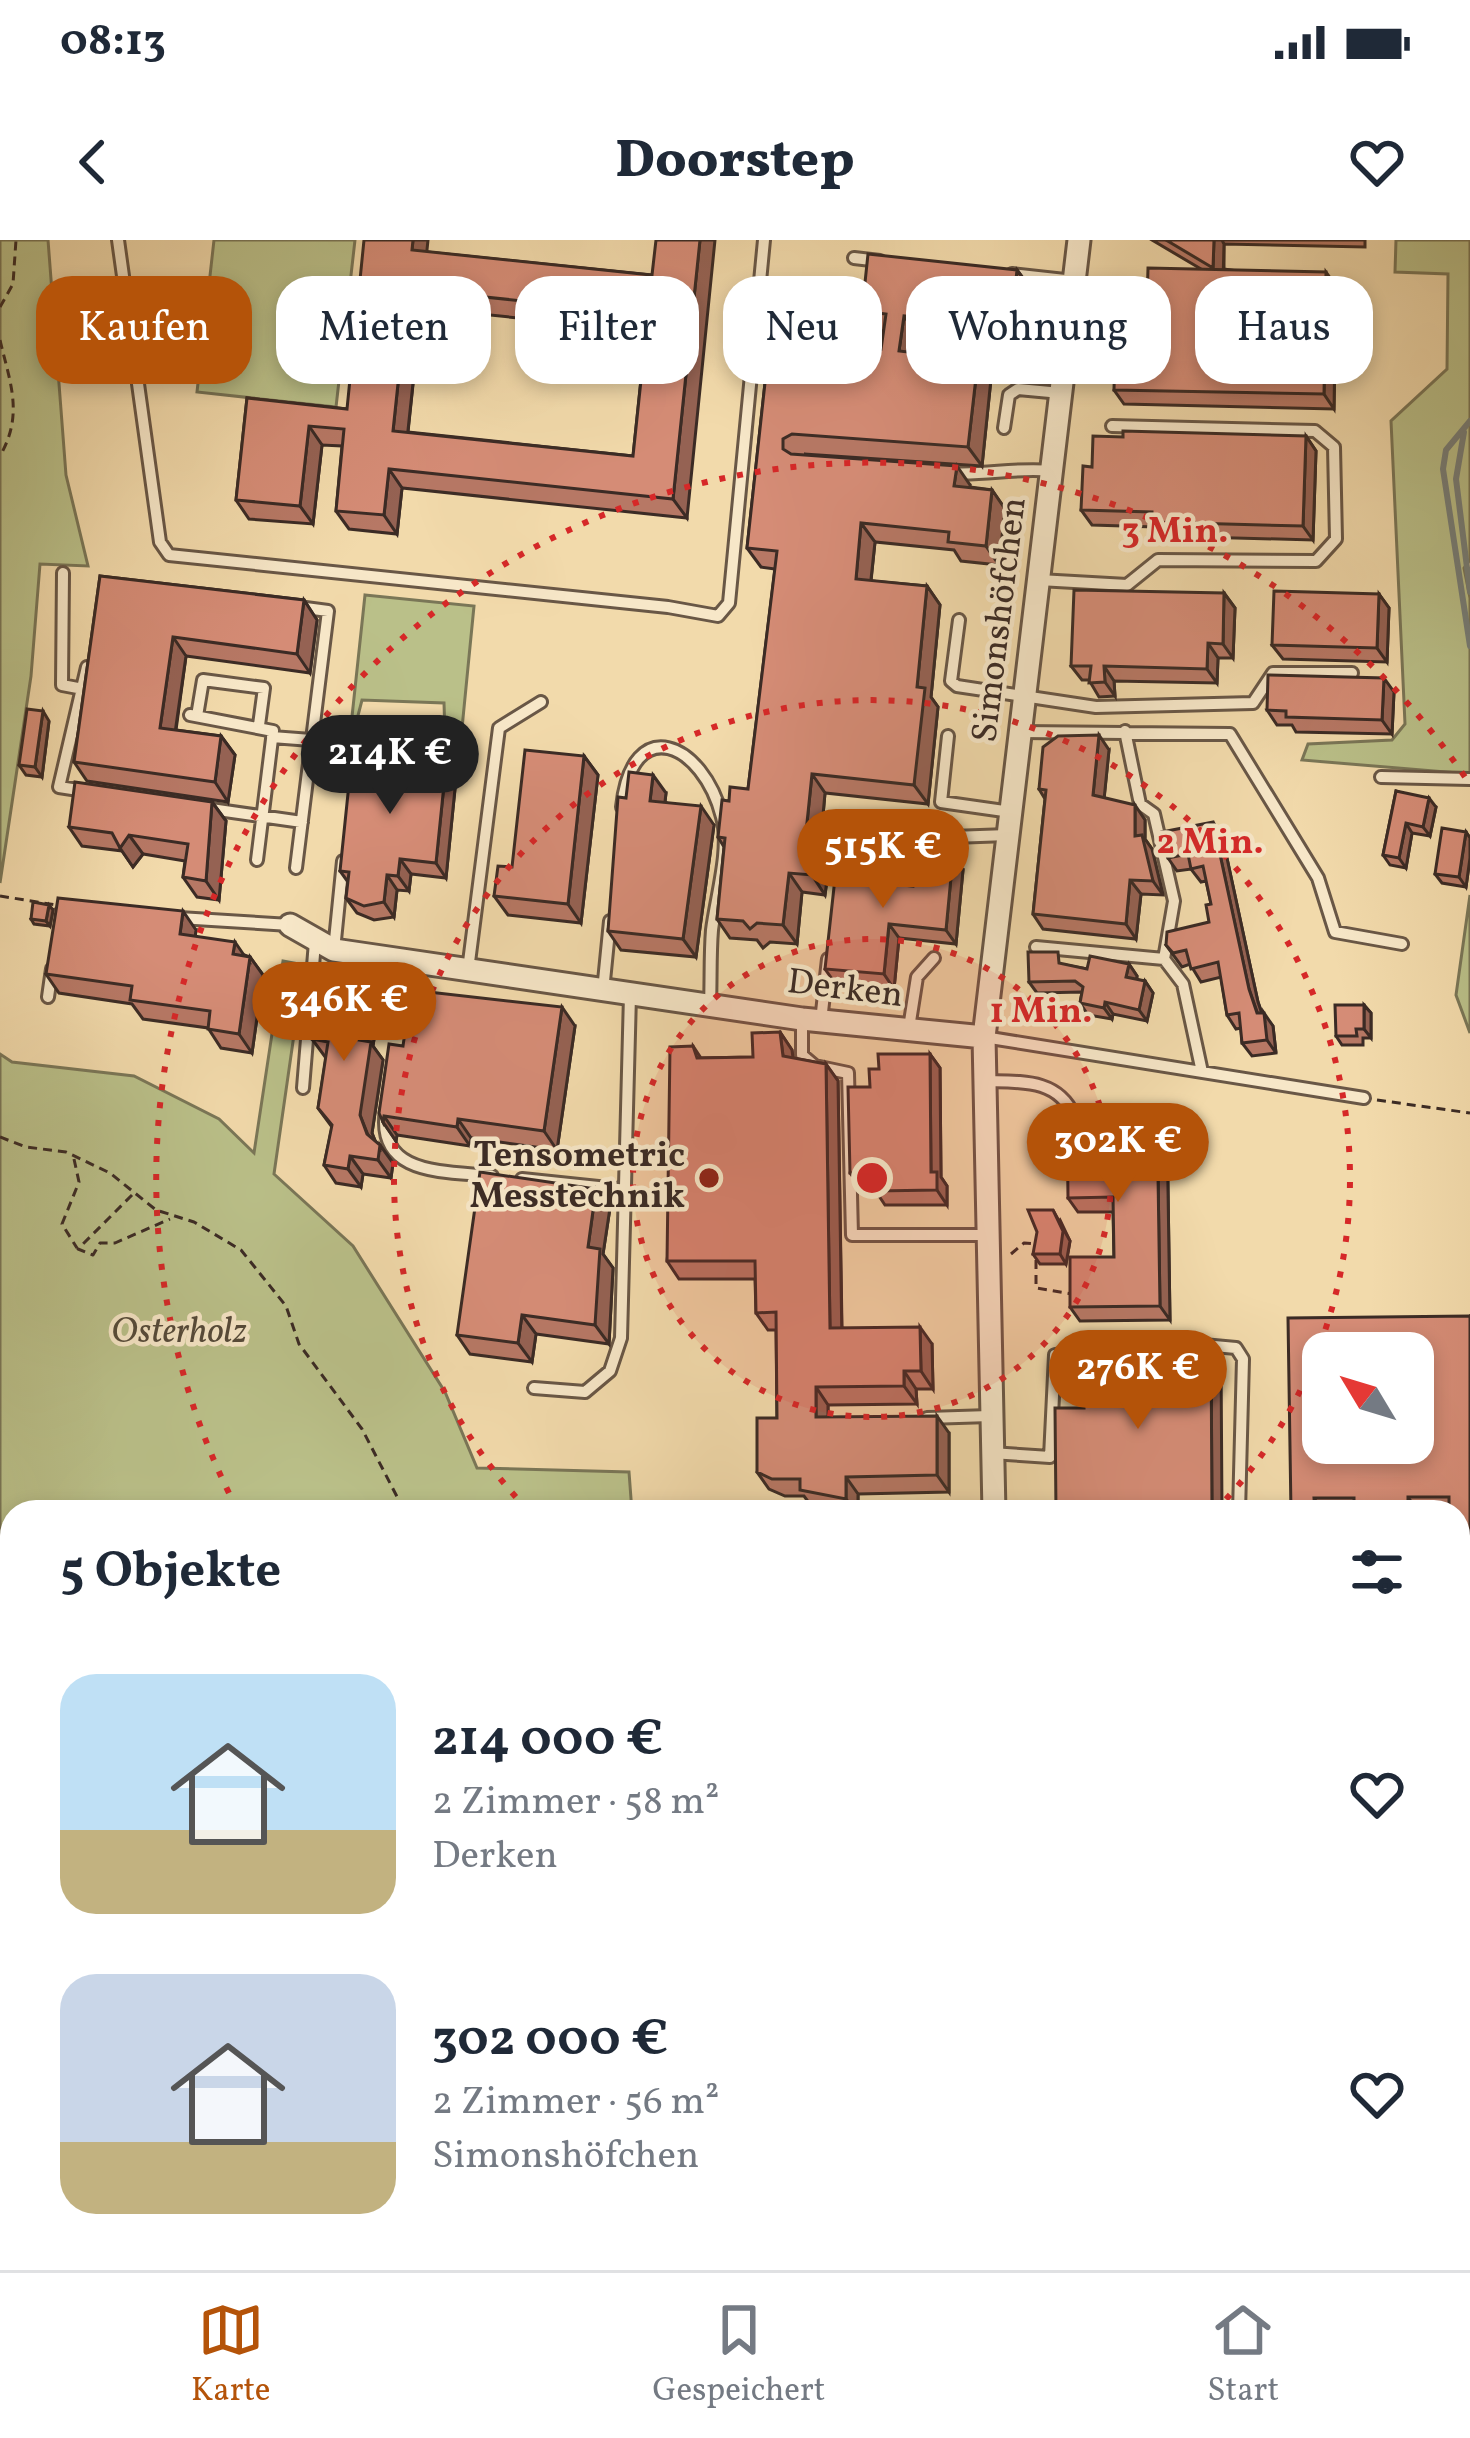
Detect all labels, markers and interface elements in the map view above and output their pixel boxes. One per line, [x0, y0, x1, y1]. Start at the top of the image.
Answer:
text: 08:13 [60, 11, 166, 74]
text: Doorstep [615, 125, 855, 200]
icon: back [60, 129, 126, 195]
icon: heart [1344, 129, 1410, 195]
chip: Kaufen [36, 276, 252, 384]
chip: Mieten [276, 276, 491, 384]
chip: Filter [515, 276, 699, 384]
chip: Neu [723, 276, 882, 384]
chip: Wohnung [906, 276, 1171, 384]
chip: Haus [1195, 276, 1373, 384]
street label: Simonshöfchen [961, 494, 1041, 746]
text: 3 Min. [1122, 508, 1229, 558]
pin: 214K € [292, 715, 488, 817]
text: 214K € [328, 727, 452, 781]
pin: 515K € [785, 809, 981, 911]
text: 2 Min. [1156, 819, 1264, 869]
text: 515K € [824, 821, 942, 875]
street label: Derken [784, 958, 906, 1022]
pin: 346K € [246, 962, 442, 1064]
text: 346K € [279, 974, 409, 1028]
text: 1 Min. [989, 988, 1093, 1038]
pin: 302K € [1020, 1103, 1216, 1205]
text: 302K € [1054, 1115, 1182, 1169]
place label: Tensometric Messtechnik [470, 1132, 685, 1223]
centre of rings [851, 1157, 893, 1199]
marker: Tensometric Messtechnik [696, 1165, 722, 1191]
park label: Osterholz [111, 1308, 247, 1358]
pin: 276K € [1040, 1330, 1236, 1432]
north arrow [1302, 1332, 1434, 1464]
map controls [1302, 1332, 1434, 1464]
text: 276K € [1076, 1342, 1200, 1396]
text: 5 Objekte [60, 1537, 281, 1608]
icon: filters [1344, 1539, 1410, 1605]
text: 214 000 € [432, 1705, 663, 1776]
icon: home [156, 1722, 300, 1866]
icon: heart [1344, 1761, 1410, 1827]
text: 2 Zimmer · 58 m² [432, 1776, 720, 1830]
text: Derken [432, 1830, 558, 1884]
text: 302 000 € [432, 2005, 668, 2076]
icon: home [156, 2022, 300, 2166]
icon: heart [1344, 2061, 1410, 2127]
text: 2 Zimmer · 56 m² [432, 2076, 719, 2130]
text: Simonshöfchen [432, 2130, 699, 2184]
tab: Karte [191, 2297, 270, 2415]
tab: Gespeichert [652, 2297, 825, 2415]
tab: Start [1207, 2297, 1279, 2415]

